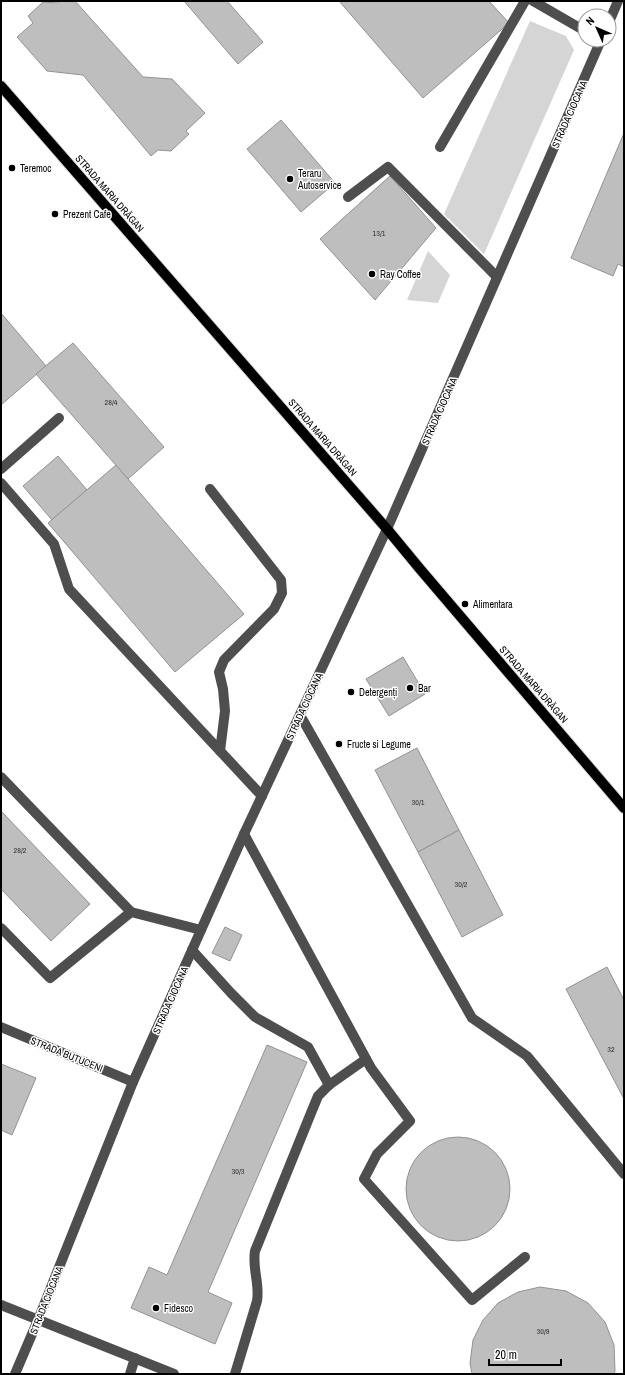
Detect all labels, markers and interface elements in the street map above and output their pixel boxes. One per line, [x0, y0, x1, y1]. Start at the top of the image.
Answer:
north arrow [577, 8, 617, 48]
text: N [583, 14, 597, 28]
street label: STRADA CIOCANA [549, 78, 590, 150]
street label: STRADA MARIA DRĂGAN [73, 152, 147, 235]
place label: Teremoc [20, 162, 51, 175]
marker: Teremoc [7, 163, 17, 173]
place label: Teraru Autoservice [297, 167, 342, 192]
marker: Teraru Autoservice [285, 174, 295, 184]
place label: Prezent Cafe [63, 208, 111, 221]
marker: Prezent Cafe [50, 209, 60, 219]
house number: 13/1 [373, 228, 386, 238]
place label: Ray Coffee [380, 268, 421, 281]
marker: Ray Coffee [367, 269, 377, 279]
street label: STRADA CIOCANA [419, 375, 460, 447]
street label: STRADA MARIA DRĂGAN [286, 396, 360, 479]
house number: 28/4 [105, 397, 118, 407]
place label: Alimentara [472, 598, 513, 611]
marker: Alimentara [460, 599, 470, 609]
street label: STRADA MARIA DRĂGAN [497, 643, 571, 726]
street label: STRADA CIOCANA [283, 670, 326, 742]
place label: Bar [418, 682, 431, 695]
marker: Bar [405, 683, 415, 693]
place label: Detergenți [359, 686, 397, 699]
marker: Detergenți [346, 687, 356, 697]
place label: Fructe si Legume [347, 738, 411, 751]
marker: Fructe si Legume [334, 739, 344, 749]
house number: 30/1 [412, 797, 425, 807]
house number: 28/2 [14, 845, 27, 855]
house number: 30/2 [455, 879, 468, 889]
street label: STRADA CIOCANA [150, 964, 191, 1036]
street label: STRADA BUTUCENI [29, 1034, 105, 1075]
house number: 32 [607, 1044, 615, 1054]
house number: 30/3 [232, 1166, 245, 1176]
street label: STRADA CIOCANA [27, 1264, 66, 1336]
place label: Fidesco [164, 1302, 194, 1315]
marker: Fidesco [151, 1303, 161, 1313]
house number: 30/9 [537, 1326, 550, 1336]
scale bar [489, 1341, 561, 1367]
text: 20 m [495, 1347, 517, 1363]

